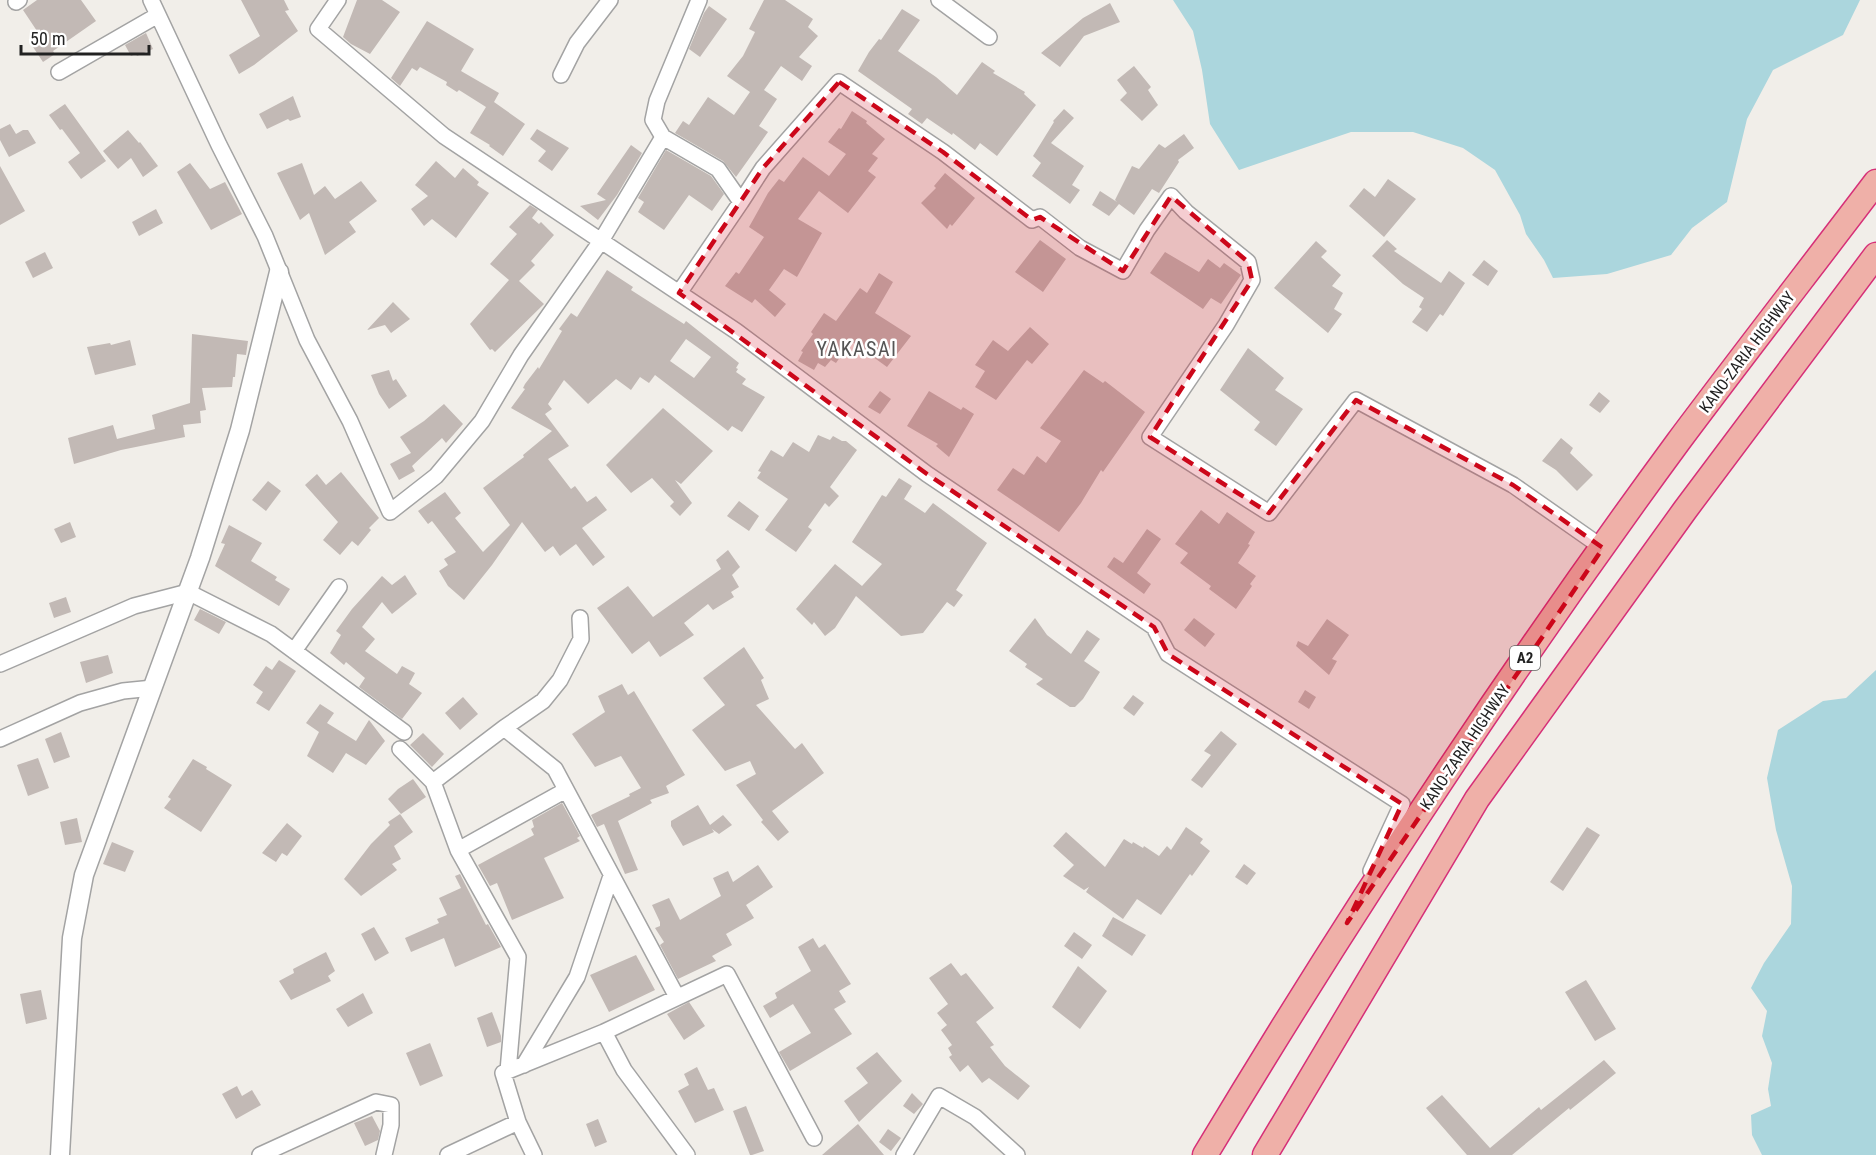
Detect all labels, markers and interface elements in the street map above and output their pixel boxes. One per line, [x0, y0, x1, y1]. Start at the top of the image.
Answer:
scale bar [21, 18, 148, 56]
text: 50 m [30, 28, 65, 49]
street label: KANO-ZARIA HIGHWAY [1695, 287, 1799, 416]
district label: YAKASAI [817, 337, 897, 361]
road number: A2 [1510, 646, 1540, 670]
street label: KANO-ZARIA HIGHWAY [1416, 680, 1514, 813]

